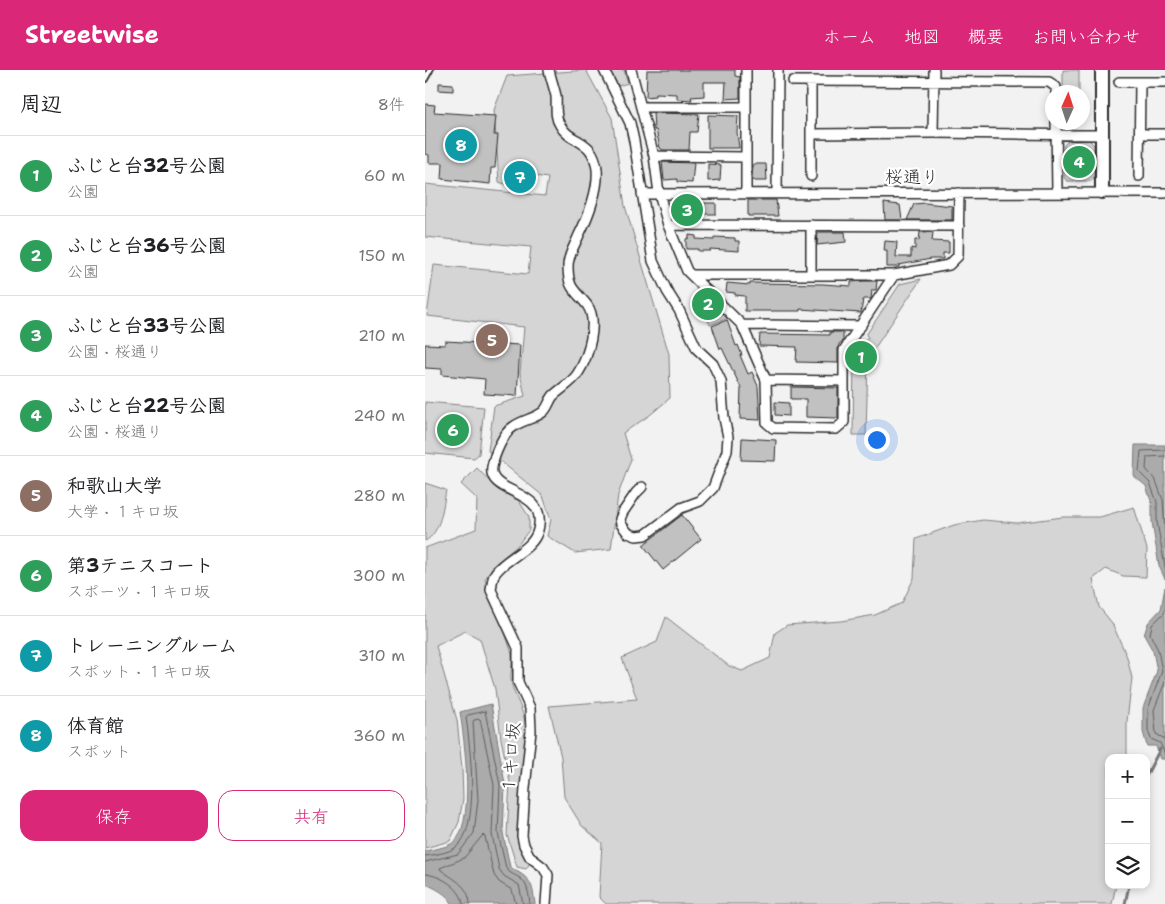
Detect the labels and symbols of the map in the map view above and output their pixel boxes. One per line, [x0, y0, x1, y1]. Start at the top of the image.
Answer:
north arrow [1045, 85, 1090, 130]
pin: 8 [445, 126, 477, 164]
pin: 4 [1063, 143, 1095, 181]
pin: 7 [504, 158, 536, 196]
street label: 桜通り [885, 165, 939, 189]
pin: 3 [671, 191, 703, 229]
pin: 2 [692, 285, 724, 323]
pin: 5 [476, 321, 508, 359]
pin: 1 [845, 338, 877, 376]
pin: 6 [437, 411, 469, 449]
your location [864, 427, 890, 453]
street label: １キロ坂 [497, 721, 525, 795]

